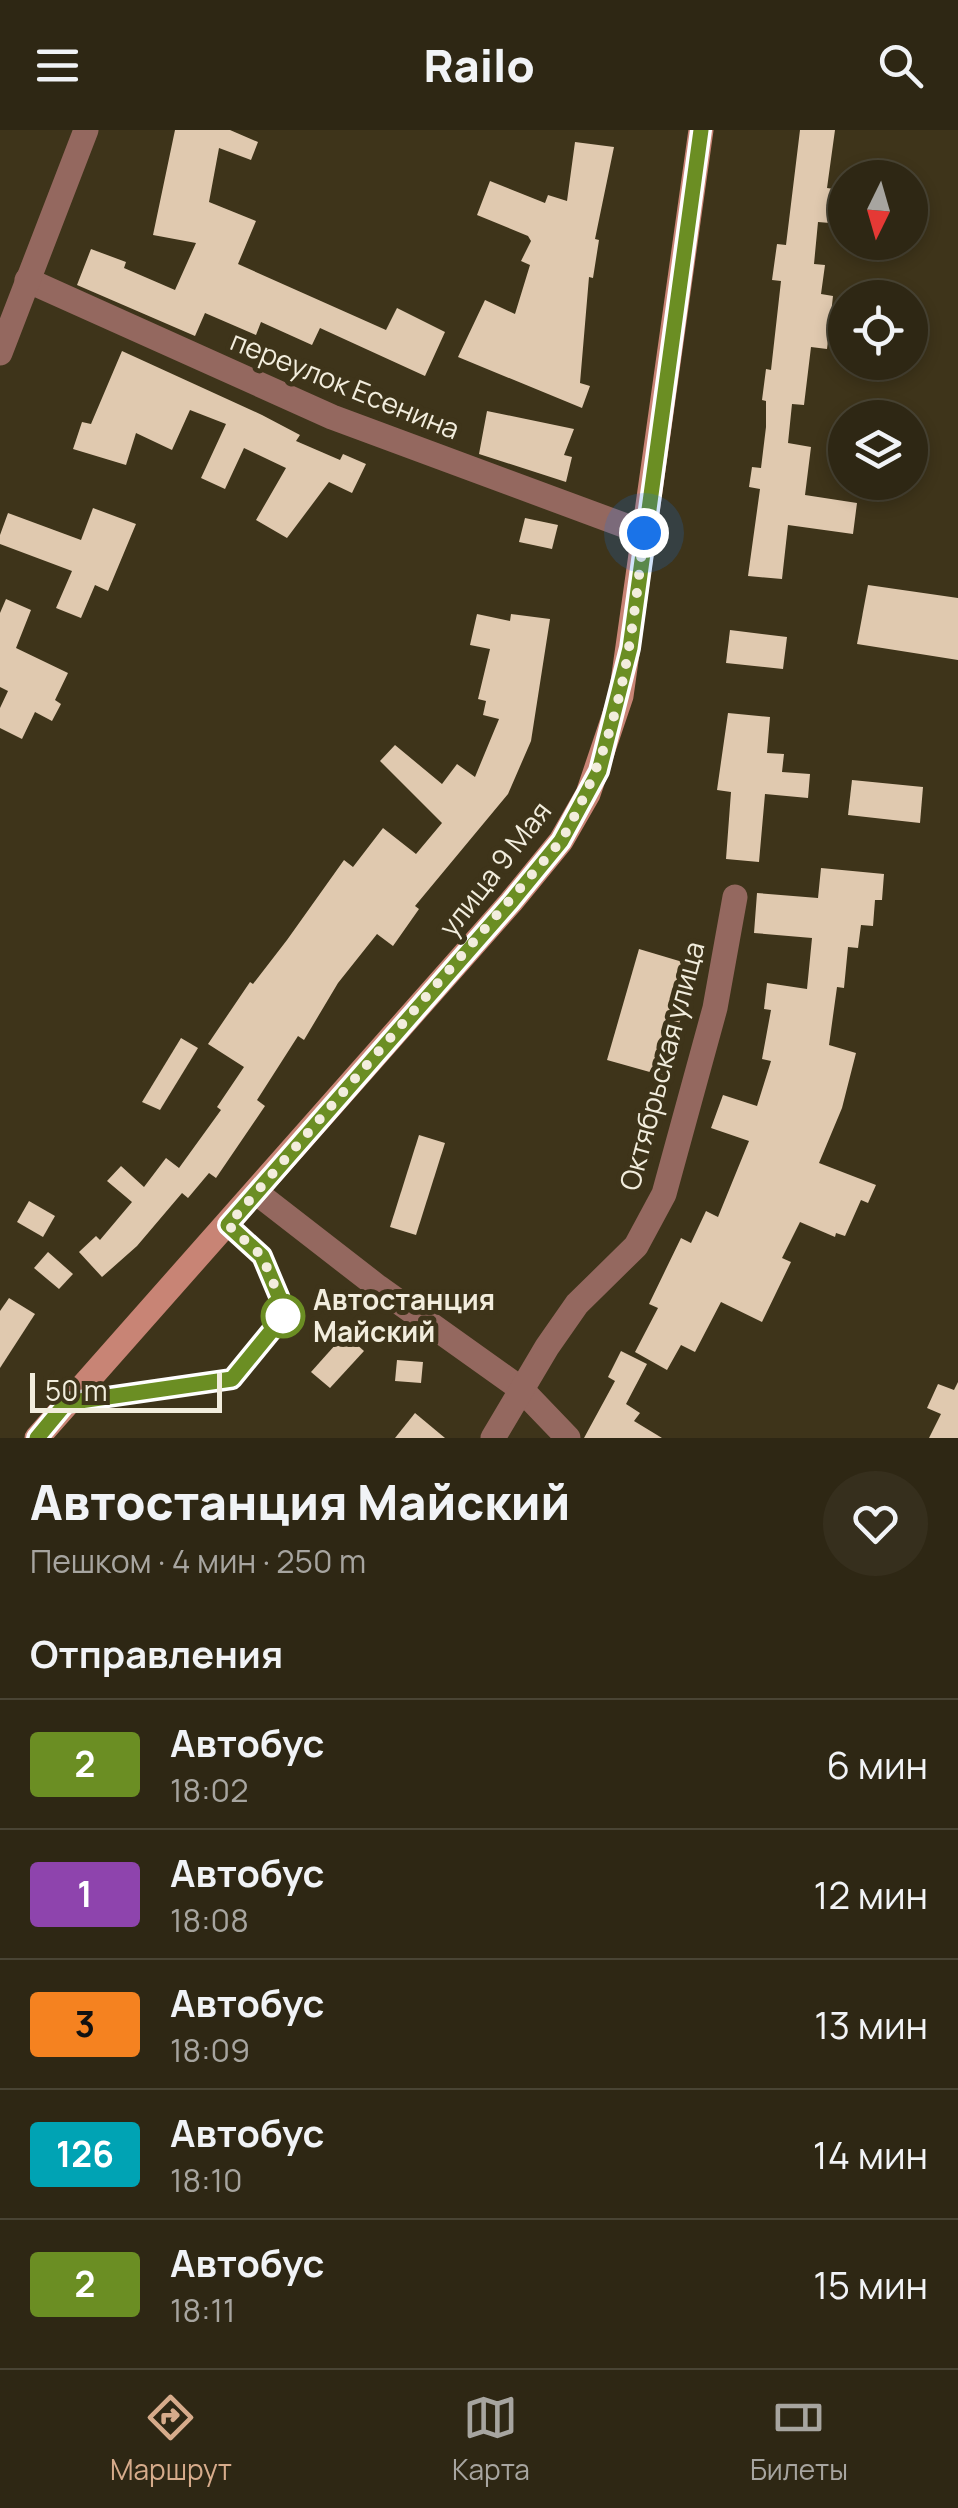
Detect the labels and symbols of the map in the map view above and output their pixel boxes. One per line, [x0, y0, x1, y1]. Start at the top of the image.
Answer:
north arrow [828, 160, 928, 260]
street label: переулок Есенина [225, 321, 465, 447]
your location [619, 508, 669, 558]
street label: улица 9 Мая [429, 793, 559, 944]
street label: Октябрьская улица [610, 937, 713, 1194]
place label: Автостанция Майский [313, 1280, 495, 1350]
marker: Автостанция Майский [262, 1295, 304, 1337]
scale bar [30, 1368, 222, 1412]

